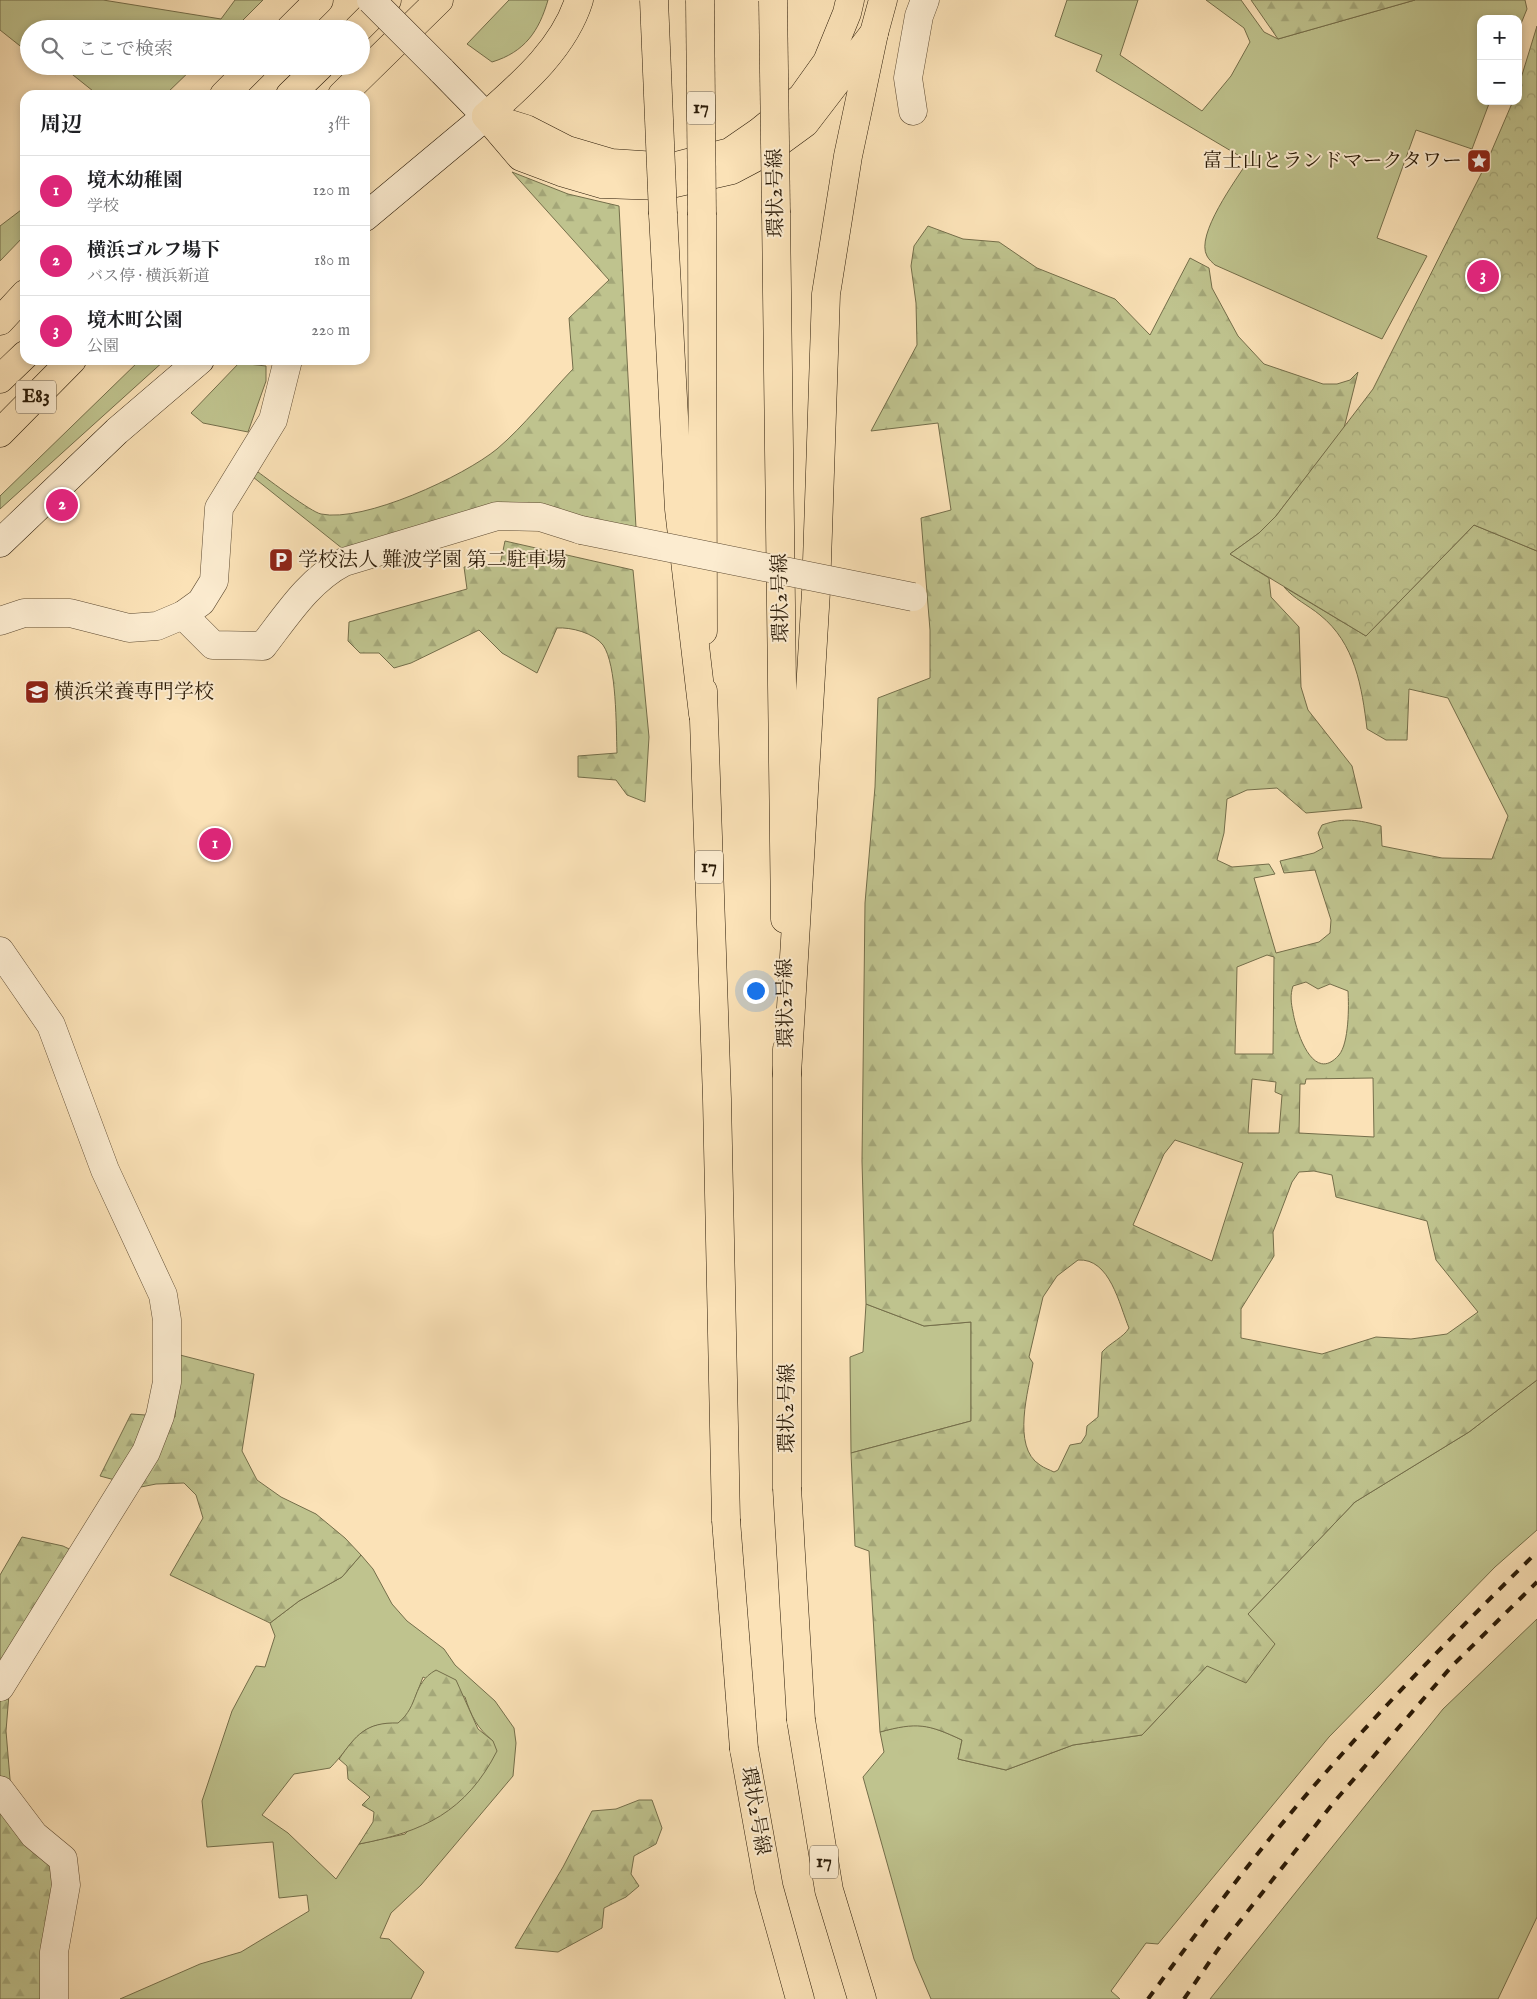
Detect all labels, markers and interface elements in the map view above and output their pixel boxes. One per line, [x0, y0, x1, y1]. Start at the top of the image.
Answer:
map controls [1477, 15, 1522, 105]
button: + [1477, 15, 1522, 60]
search box [20, 20, 370, 75]
icon: search [38, 34, 66, 62]
text: ここで検索 [78, 38, 173, 62]
button: − [1477, 60, 1522, 105]
road number: 17 [687, 92, 715, 125]
text: 周辺 [40, 112, 82, 139]
text: 3件 [328, 115, 350, 135]
street label: 環状2号線 [763, 148, 789, 238]
place icon: 富士山とランドマークタワー [1466, 148, 1492, 174]
place label: 富士山とランドマークタワー [1202, 149, 1462, 174]
text: 境木幼稚園 [87, 169, 182, 193]
text: 1 [53, 181, 59, 201]
text: 120 m [313, 181, 350, 201]
text: 学校 [87, 197, 119, 217]
text: 横浜ゴルフ場下 [87, 239, 220, 263]
text: 2 [52, 251, 60, 271]
text: 180 m [314, 251, 350, 271]
pin: 3 [1467, 257, 1499, 295]
text: バス停 · 横浜新道 [87, 267, 210, 287]
text: 境木町公園 [87, 309, 182, 333]
text: 3 [53, 321, 59, 341]
text: 220 m [311, 321, 350, 341]
text: 公園 [87, 337, 119, 357]
road number: E83 [16, 381, 56, 414]
pin: 2 [46, 486, 78, 524]
parking icon: 学校法人 難波学園 第二駐車場 [268, 547, 294, 573]
place label: 学校法人 難波学園 第二駐車場 [298, 548, 567, 573]
street label: 環状2号線 [768, 553, 794, 643]
school or university icon: 横浜栄養専門学校 [24, 679, 50, 705]
place label: 横浜栄養専門学校 [54, 680, 214, 705]
pin: 1 [199, 825, 231, 863]
road number: 17 [695, 850, 723, 884]
street label: 環状2号線 [773, 958, 799, 1048]
your location [743, 978, 769, 1004]
street label: 環状2号線 [775, 1363, 800, 1453]
street label: 環状2号線 [735, 1765, 775, 1857]
road number: 17 [810, 1845, 838, 1878]

